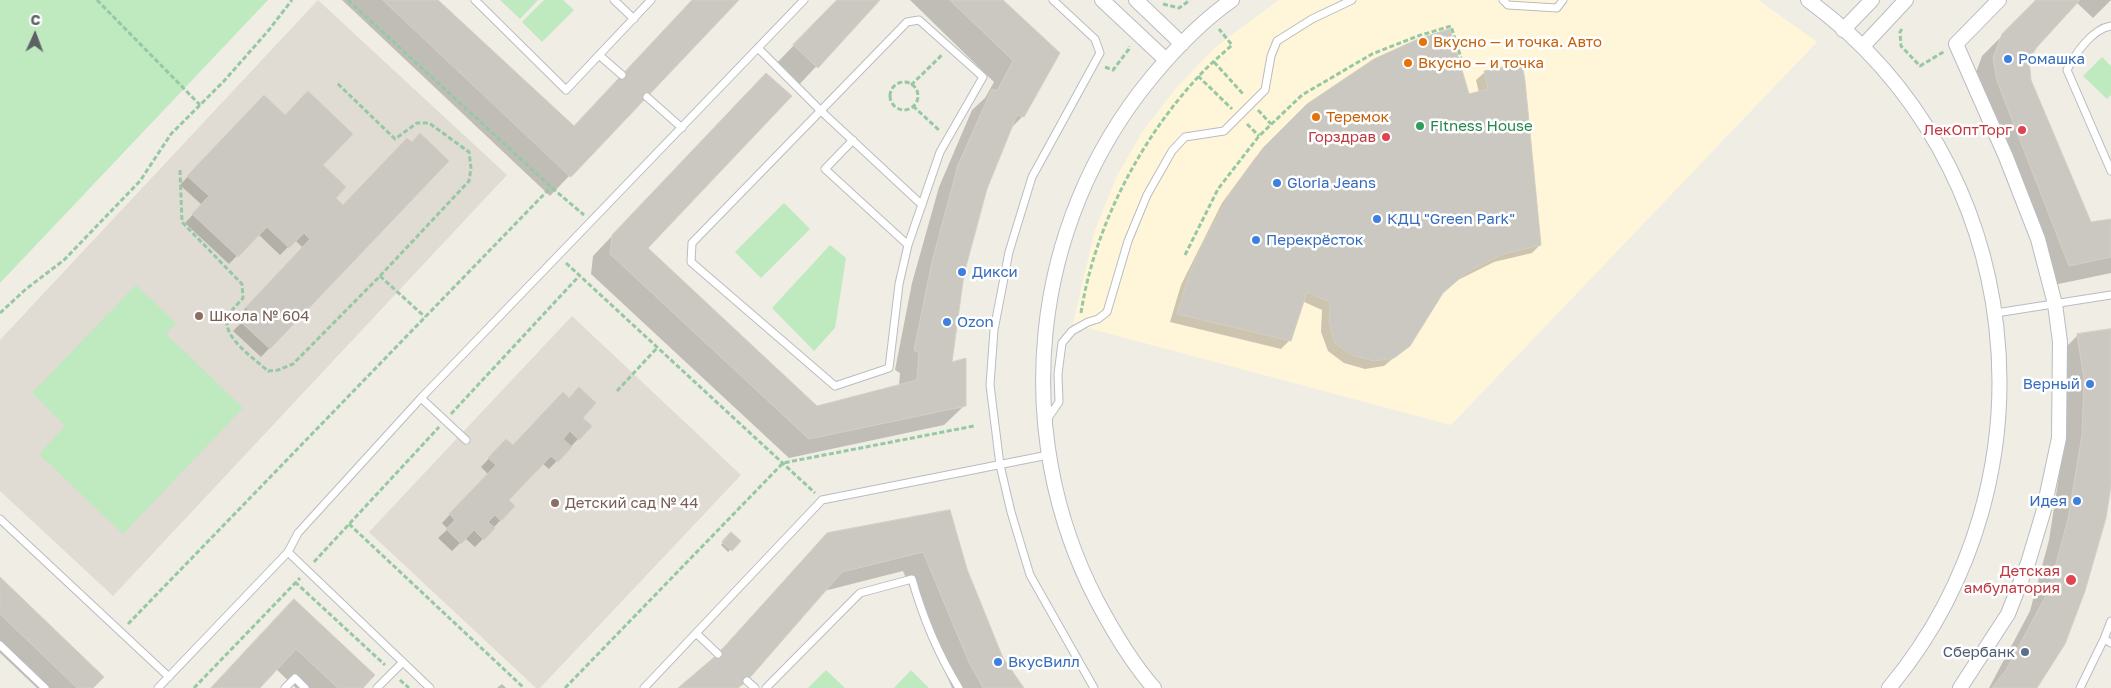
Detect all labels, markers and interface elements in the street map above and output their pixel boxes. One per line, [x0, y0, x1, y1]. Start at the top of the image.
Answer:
north arrow [10, 10, 60, 60]
text: С [30, 11, 41, 28]
place label: Вкусно — и точка. Авто [1433, 33, 1602, 51]
marker: Вкусно — и точка. Авто [1417, 36, 1429, 48]
place label: Ромашка [2018, 50, 2085, 68]
marker: Ромашка [2002, 53, 2014, 65]
place label: Вкусно — и точка [1418, 54, 1544, 72]
marker: Вкусно — и точка [1402, 57, 1414, 69]
place label: Теремок [1326, 108, 1389, 126]
marker: Теремок [1310, 111, 1322, 123]
place label: Fitness House [1430, 117, 1533, 135]
marker: Fitness House [1414, 120, 1426, 132]
place label: ЛекОптТорг [1923, 121, 2012, 139]
marker: ЛекОптТорг [2016, 124, 2028, 136]
place label: Горздрав [1308, 128, 1376, 146]
marker: Горздрав [1380, 131, 1392, 143]
place label: Gloria Jeans [1287, 174, 1376, 192]
marker: Gloria Jeans [1271, 177, 1283, 189]
place label: КДЦ "Green Park" [1387, 210, 1515, 228]
marker: КДЦ "Green Park" [1371, 213, 1383, 225]
place label: Перекрёсток [1266, 231, 1363, 249]
marker: Перекрёсток [1250, 234, 1262, 246]
place label: Дикси [972, 263, 1018, 281]
marker: Дикси [956, 266, 968, 278]
place label: Школа № 604 [209, 307, 309, 325]
marker: Школа № 604 [193, 310, 205, 322]
place label: Ozon [957, 313, 994, 331]
marker: Ozon [941, 316, 953, 328]
place label: Верный [2023, 375, 2080, 393]
marker: Верный [2084, 378, 2096, 390]
place label: Идея [2029, 492, 2067, 510]
place label: Детский сад № 44 [565, 494, 698, 512]
marker: Идея [2071, 495, 2083, 507]
marker: Детский сад № 44 [549, 497, 561, 509]
place label: Детская амбулатория [1964, 562, 2060, 597]
marker: Детская амбулатория [2064, 573, 2078, 587]
place label: Сбербанк [1943, 643, 2015, 661]
marker: Сбербанк [2019, 646, 2031, 658]
place label: ВкусВилл [1008, 653, 1080, 671]
marker: ВкусВилл [992, 656, 1004, 668]

